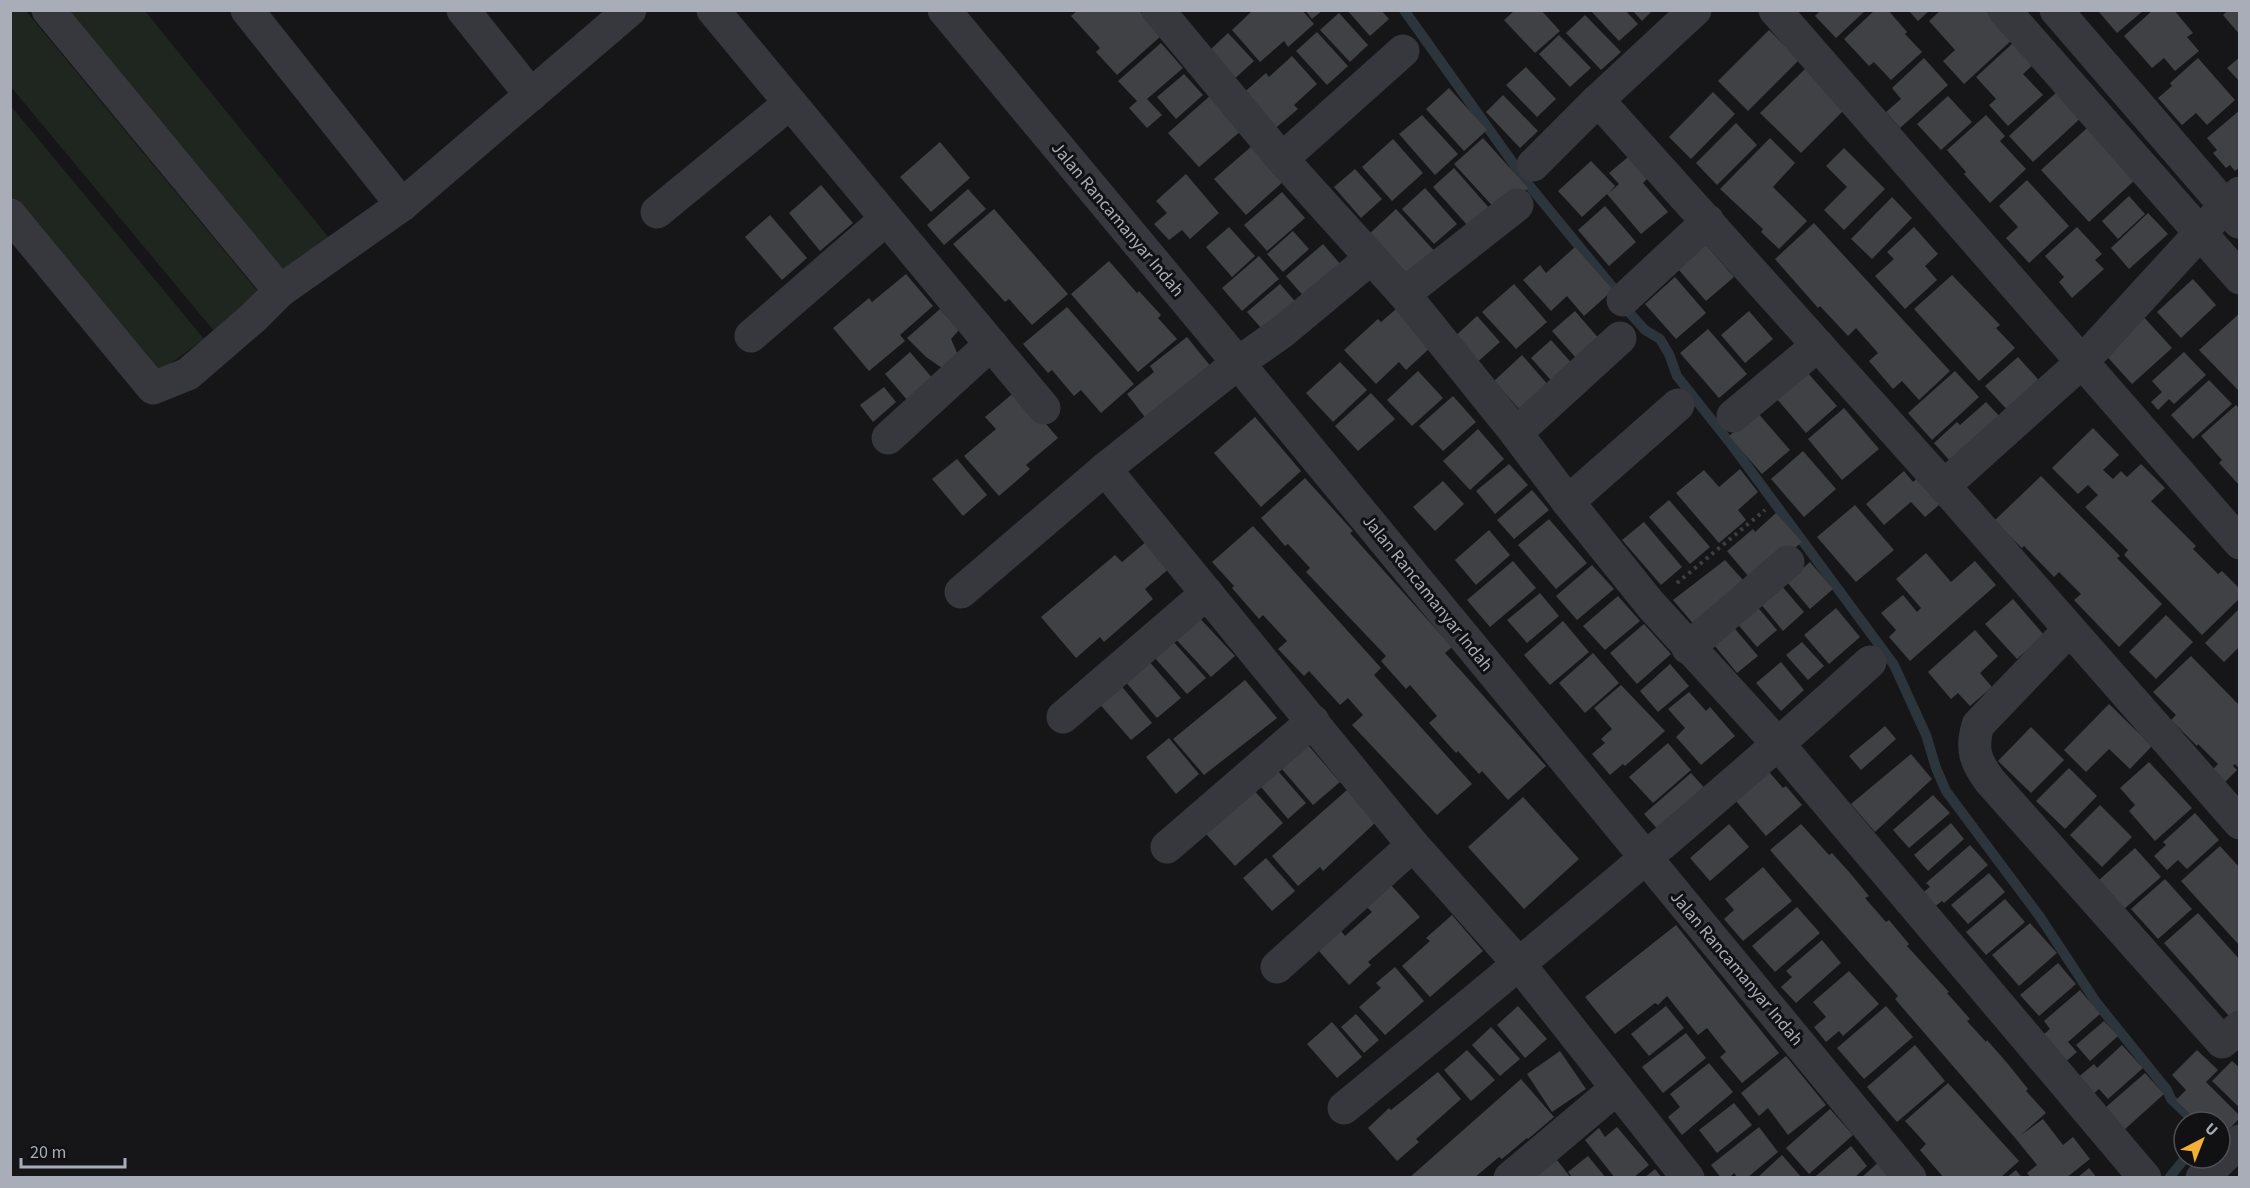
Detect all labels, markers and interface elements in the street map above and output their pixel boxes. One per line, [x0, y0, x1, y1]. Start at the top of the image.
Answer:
street label: Jalan Rancamanyar Indah [1045, 137, 1190, 302]
street label: Jalan Rancamanyar Indah [1356, 510, 1499, 677]
street label: Jalan Rancamanyar Indah [1664, 886, 1809, 1051]
north arrow [2172, 1110, 2232, 1170]
text: U [2200, 1118, 2223, 1141]
scale bar [21, 1131, 124, 1169]
text: 20 m [30, 1140, 66, 1165]

